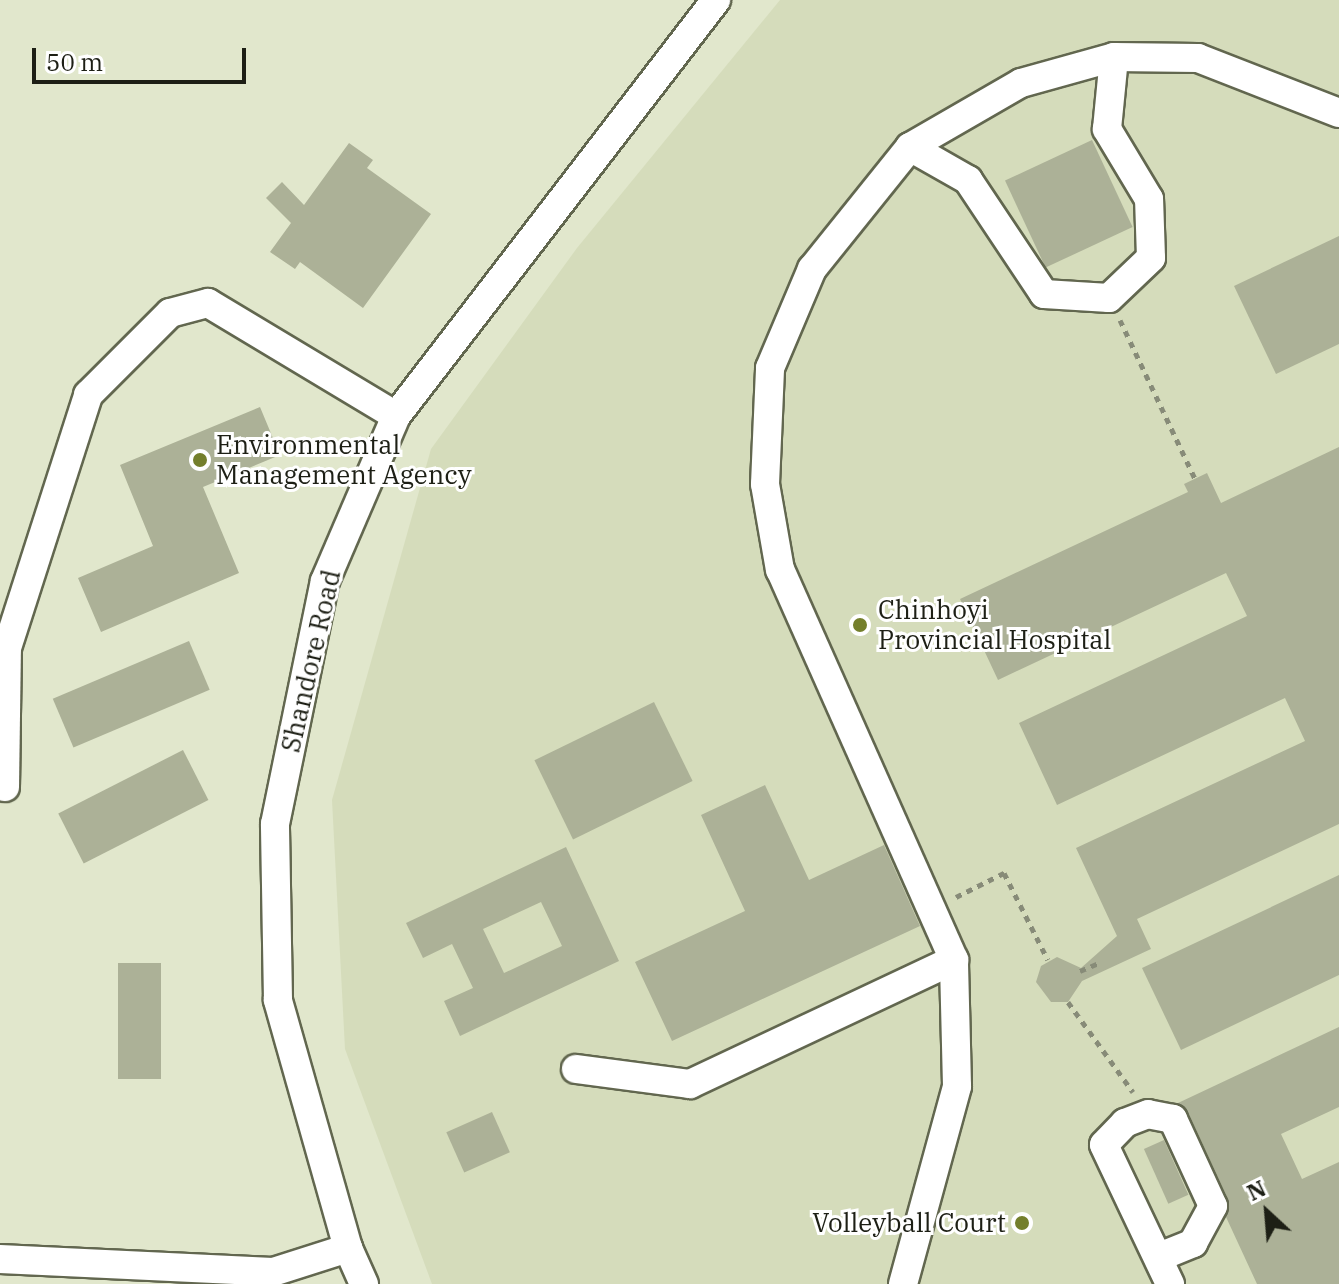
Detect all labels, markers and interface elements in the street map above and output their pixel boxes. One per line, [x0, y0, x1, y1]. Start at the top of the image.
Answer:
scale bar [36, 32, 250, 82]
text: 50 m [46, 46, 103, 78]
place label: Environmental Management Agency [216, 429, 472, 490]
marker: Environmental Management Agency [191, 451, 209, 469]
street label: Shandore Road [275, 567, 347, 755]
place label: Chinhoyi Provincial Hospital [878, 594, 1111, 656]
marker: Chinhoyi Provincial Hospital [849, 614, 871, 636]
north arrow [1227, 1172, 1307, 1252]
text: N [1242, 1173, 1270, 1207]
place label: Volleyball Court [812, 1207, 1006, 1239]
marker: Volleyball Court [1013, 1214, 1031, 1232]

